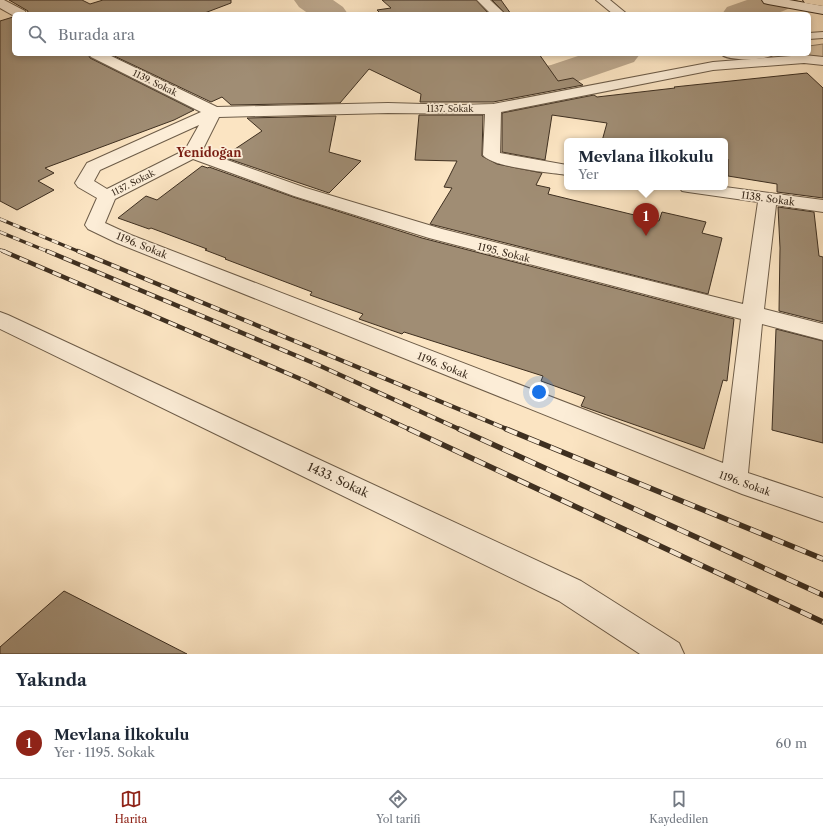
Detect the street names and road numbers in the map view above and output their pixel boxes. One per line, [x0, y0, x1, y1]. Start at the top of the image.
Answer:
street label: 1139. Sokak [131, 67, 180, 98]
street label: 1137. Sokak [426, 103, 474, 114]
street label: 1137. Sokak [109, 167, 157, 198]
street label: 1138. Sokak [740, 188, 797, 209]
street label: 1196. Sokak [114, 229, 170, 262]
street label: 1195. Sokak [476, 240, 533, 266]
street label: 1196. Sokak [415, 349, 471, 382]
street label: 1433. Sokak [305, 459, 372, 501]
street label: 1196. Sokak [717, 468, 774, 499]

